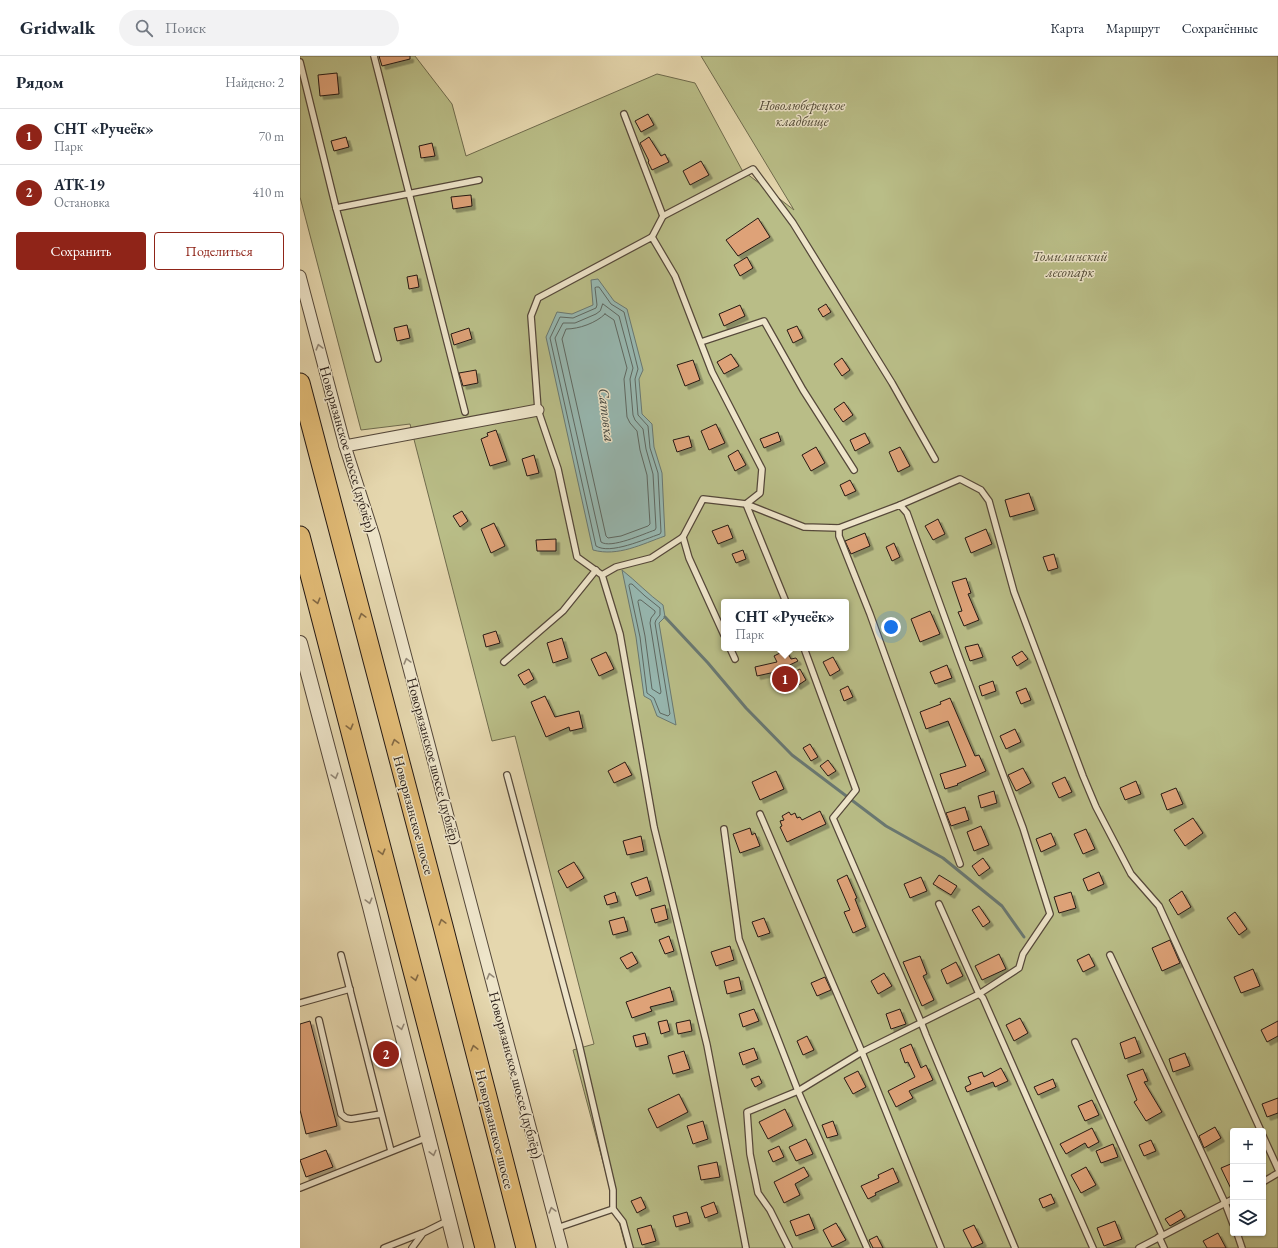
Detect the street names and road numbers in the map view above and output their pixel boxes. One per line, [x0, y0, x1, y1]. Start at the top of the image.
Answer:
street label: Новорязанское шоссе (дублёр) [316, 364, 380, 534]
street label: Новорязанское шоссе (дублёр) [404, 675, 464, 847]
street label: Новорязанское шоссе [390, 754, 438, 876]
street label: Новорязанское шоссе (дублёр) [486, 989, 546, 1161]
street label: Новорязанское шоссе [472, 1067, 518, 1191]

